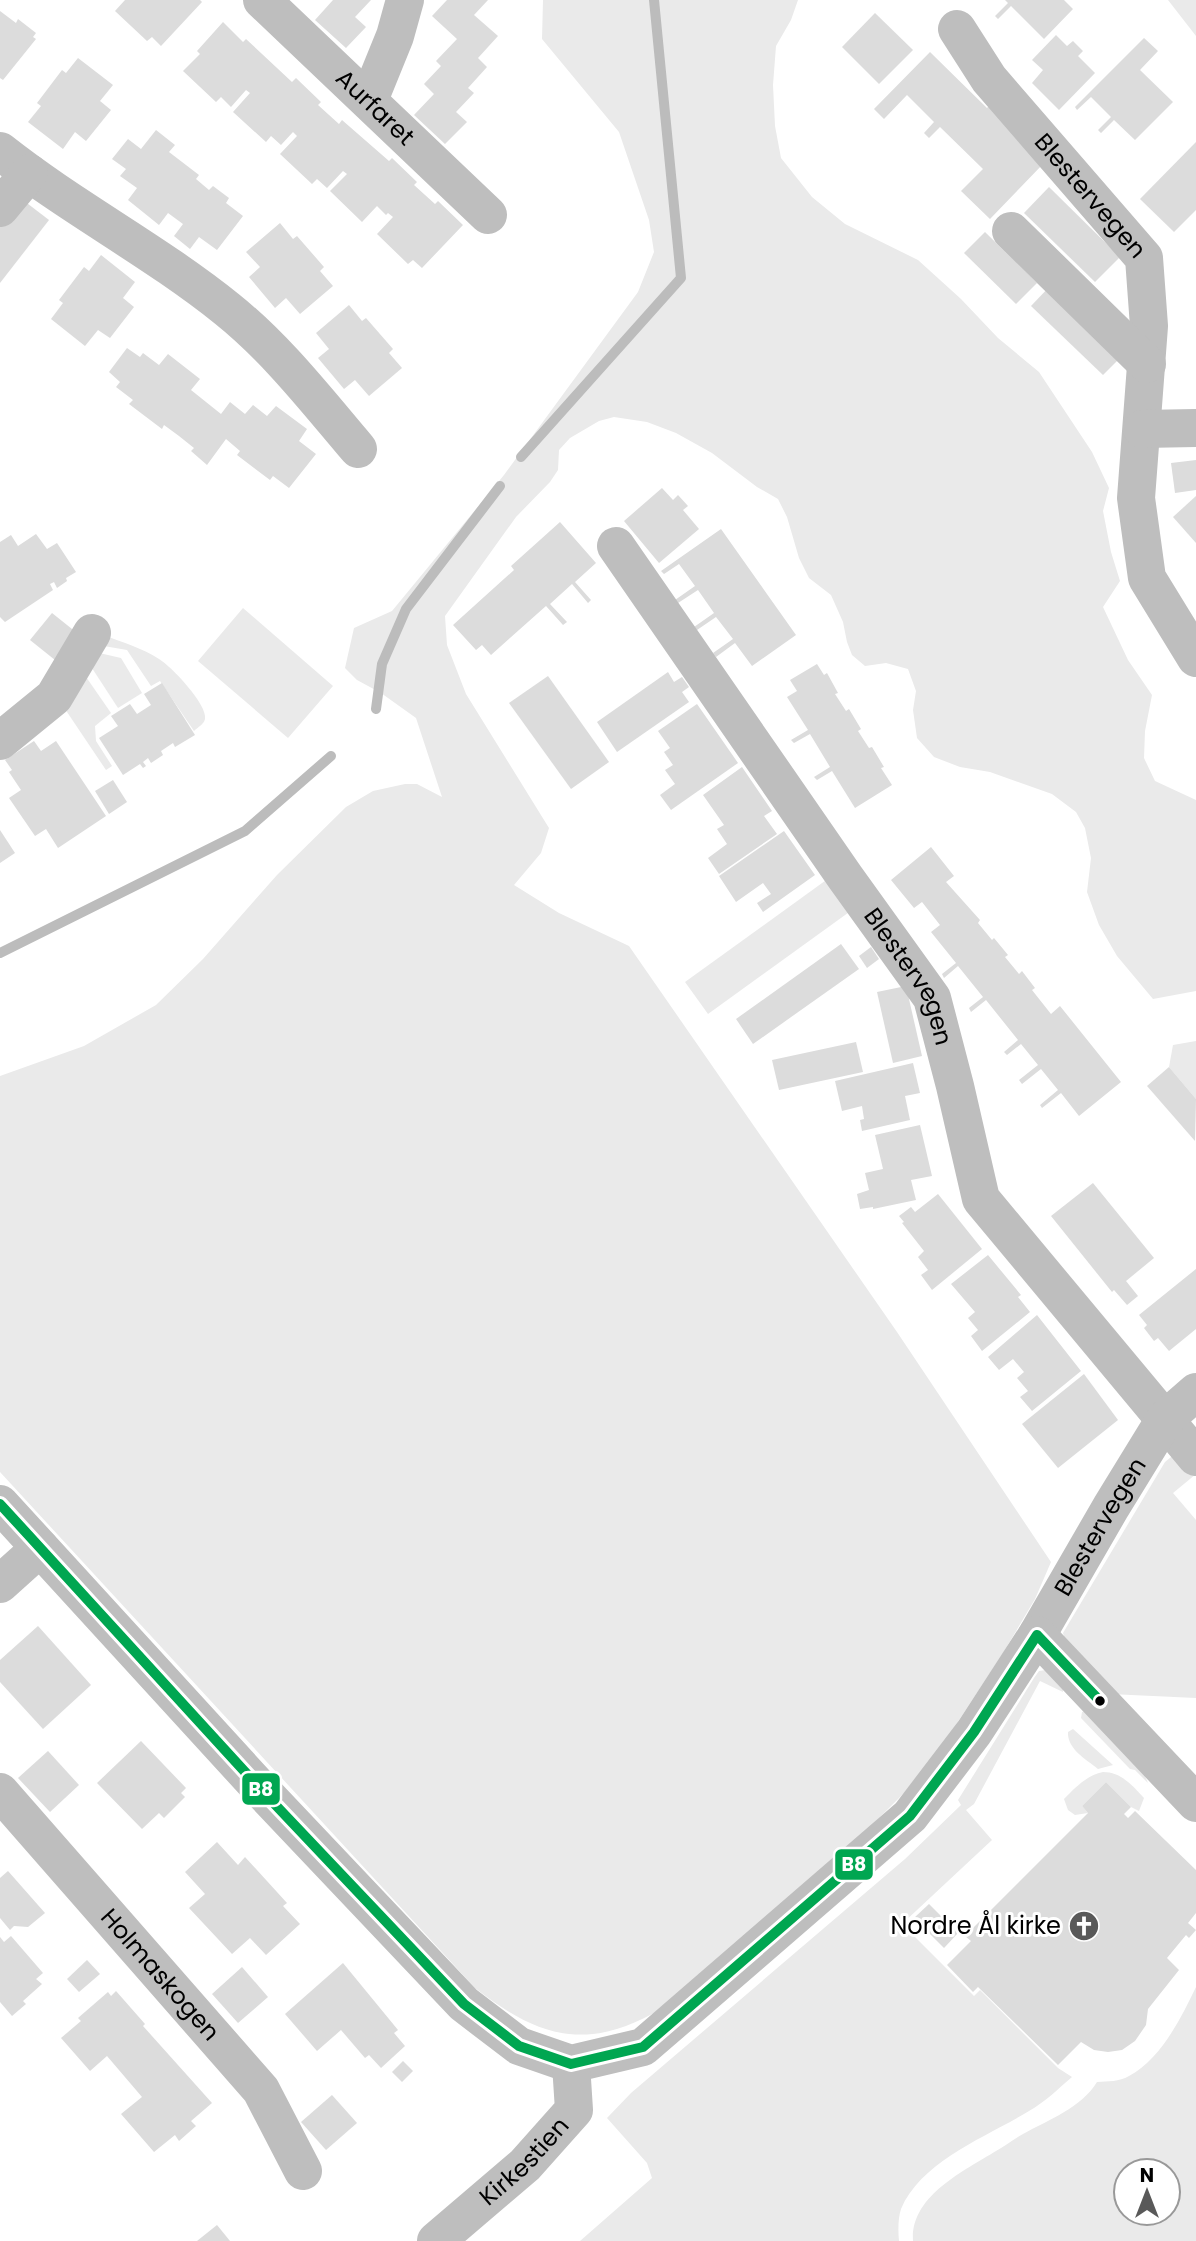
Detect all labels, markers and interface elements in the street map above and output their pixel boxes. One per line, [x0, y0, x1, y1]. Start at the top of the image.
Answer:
street label: Aurfaret [329, 62, 422, 153]
street label: Blestervegen [1027, 126, 1154, 265]
street label: Blestervegen [856, 901, 961, 1049]
street label: Blestervegen [1046, 1451, 1154, 1602]
unlabelled marker [1093, 1694, 1107, 1708]
line badge: B8 [241, 1772, 281, 1806]
text: B8 [249, 1776, 273, 1803]
line badge: B8 [834, 1848, 874, 1881]
text: B8 [842, 1851, 866, 1878]
street label: Holmaskogen [94, 1901, 227, 2048]
place label: Nordre Ål kirke [890, 1909, 1061, 1942]
church icon: Nordre Ål kirke [1067, 1909, 1101, 1943]
street label: Kirkestien [472, 2110, 576, 2213]
north arrow [1112, 2157, 1182, 2227]
text: N [1140, 2162, 1154, 2189]

